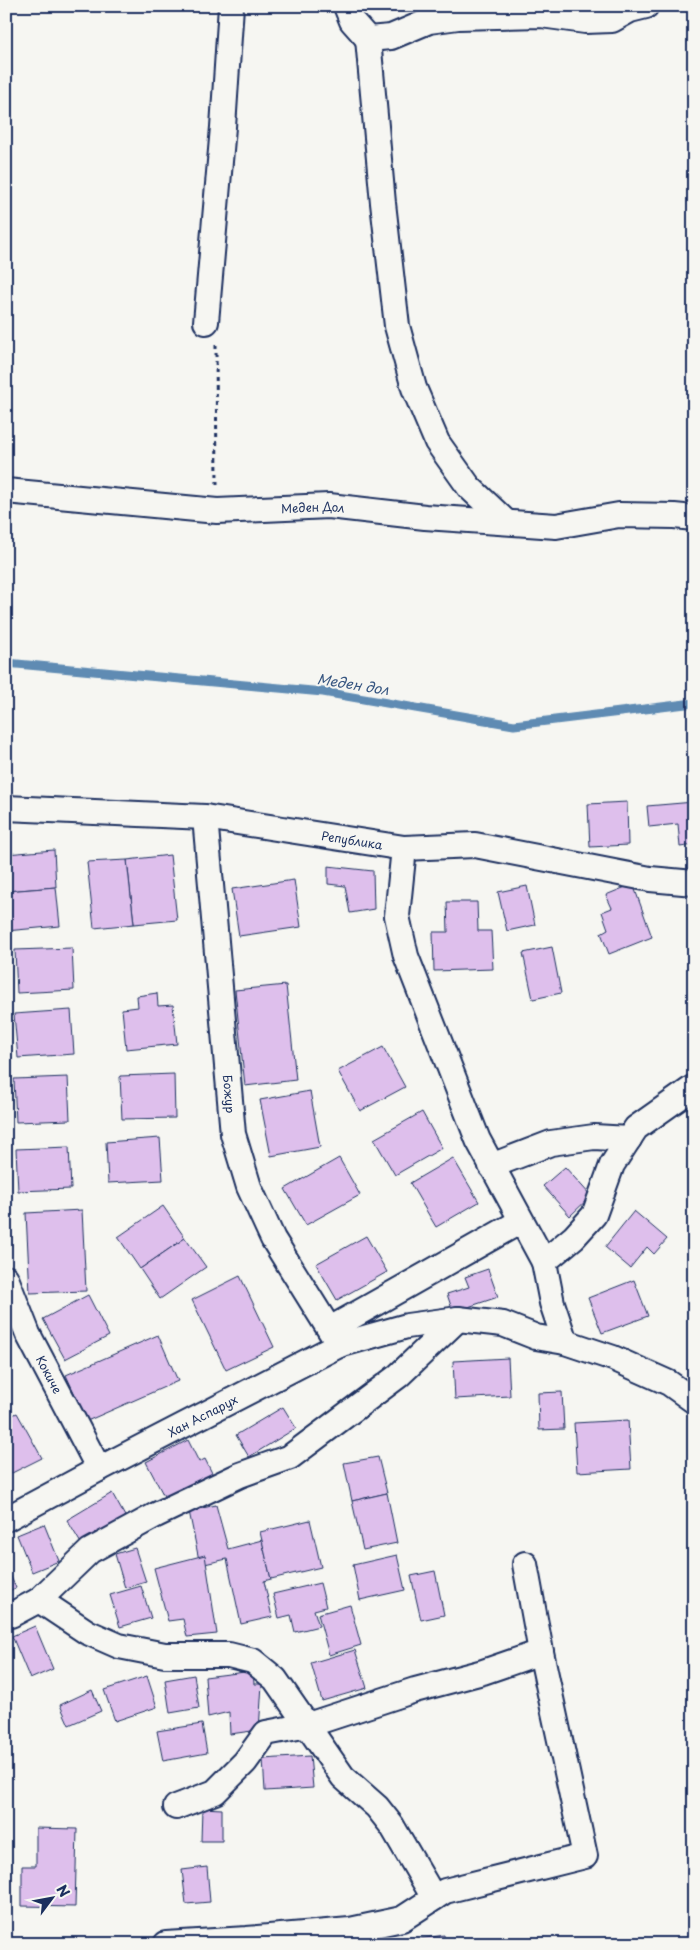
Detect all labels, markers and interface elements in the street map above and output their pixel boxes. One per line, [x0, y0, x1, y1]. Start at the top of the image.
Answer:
street label: Меден Дол [281, 497, 346, 517]
water label: Меден дол [316, 668, 390, 700]
street label: Република [320, 826, 384, 854]
street label: Божур [219, 1074, 240, 1114]
street label: Кокиче [32, 1352, 67, 1397]
street label: Хан Аспарух [164, 1390, 241, 1441]
north arrow [28, 1872, 78, 1922]
text: N [52, 1881, 75, 1901]

